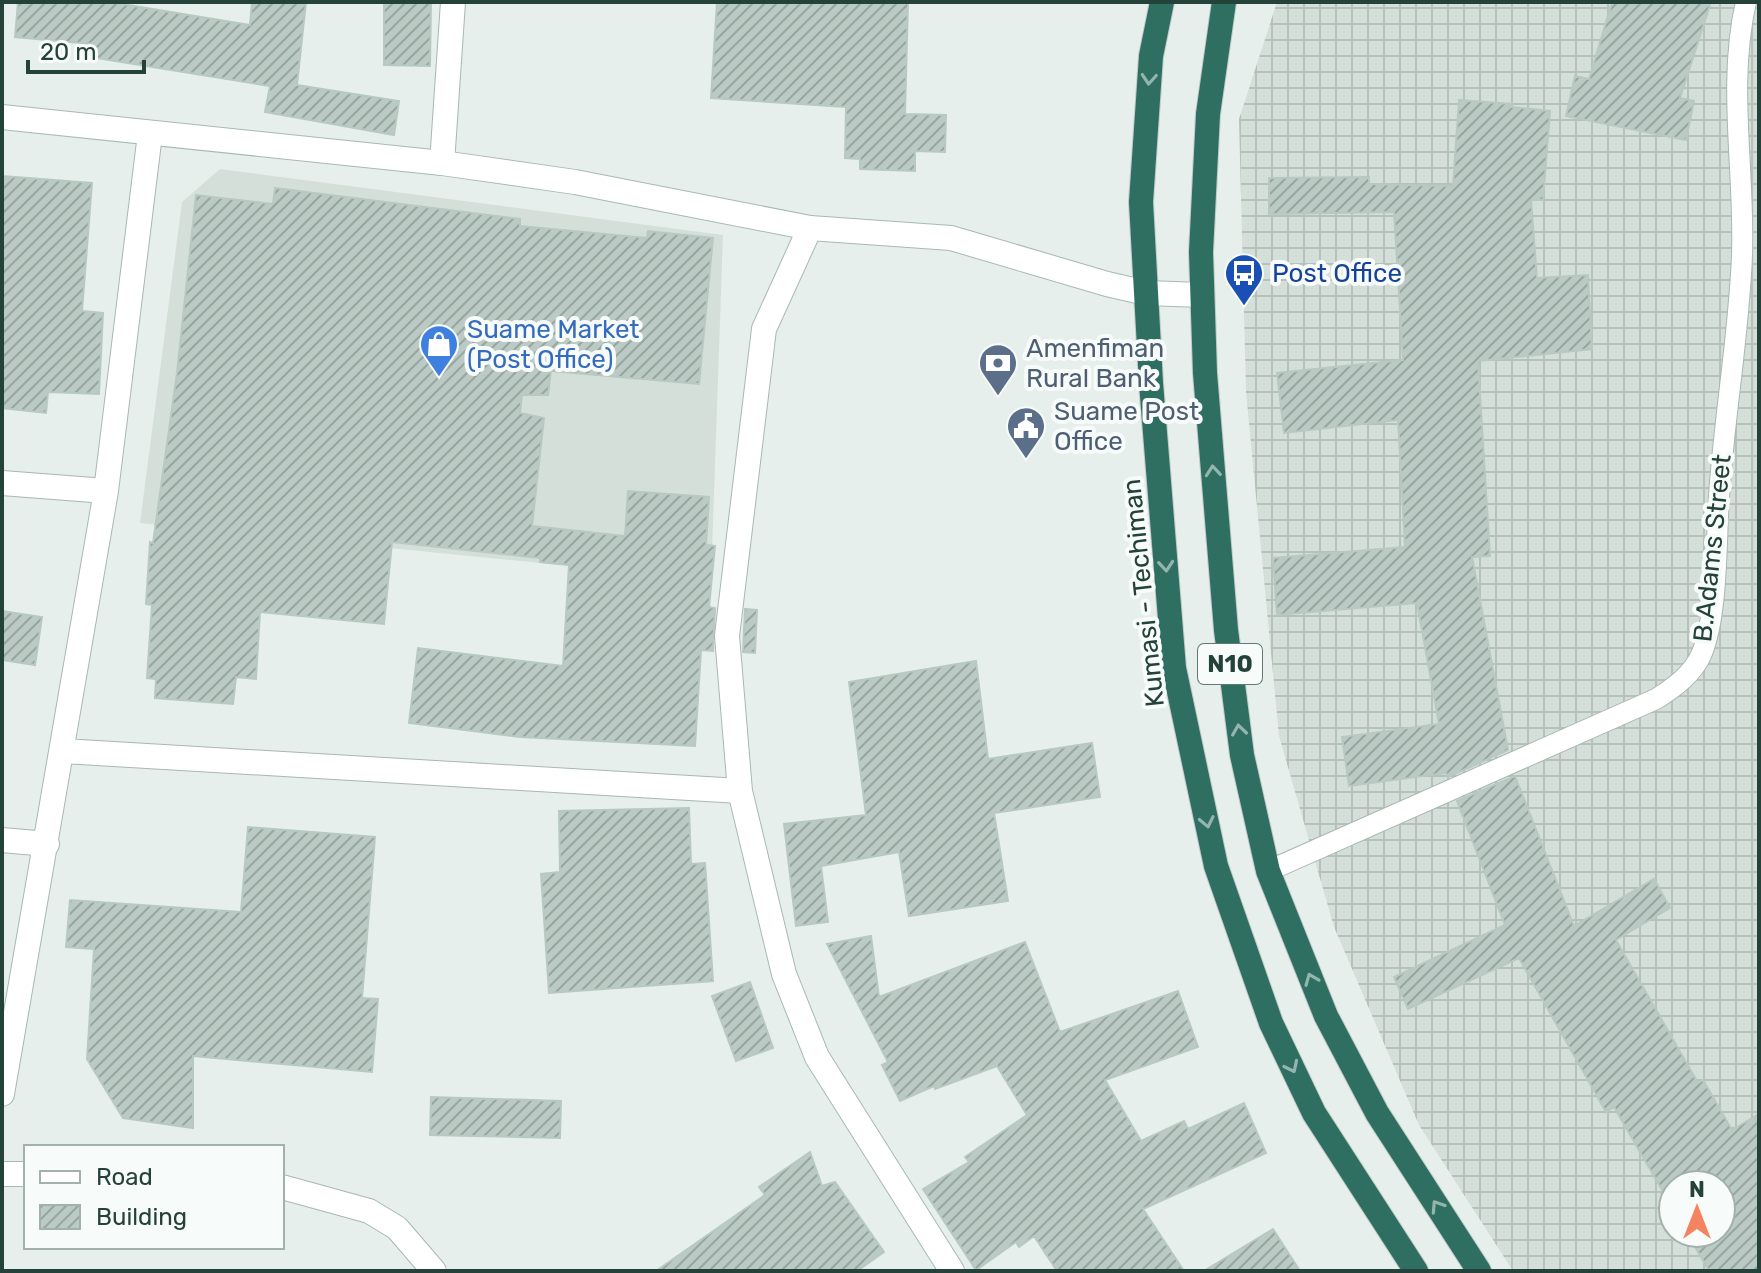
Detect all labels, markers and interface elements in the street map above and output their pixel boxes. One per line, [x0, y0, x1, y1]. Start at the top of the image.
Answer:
scale bar [28, 24, 144, 74]
text: 20 m [40, 38, 97, 66]
one-way arrow [1141, 73, 1158, 86]
bus stop icon: Post Office [1223, 252, 1265, 307]
place label: Post Office [1272, 258, 1402, 289]
place label: Suame Market (Post Office) [467, 314, 640, 375]
shop icon: Suame Market (Post Office) [418, 323, 460, 378]
place label: Amenfiman Rural Bank [1026, 333, 1164, 394]
bank icon: Amenfiman Rural Bank [977, 342, 1019, 397]
place label: Suame Post Office [1054, 396, 1199, 457]
public building icon: Suame Post Office [1005, 405, 1047, 460]
street label: B.Adams Street [1687, 453, 1738, 643]
one-way arrow [1205, 464, 1222, 477]
street label: Kumasi - Techiman [1116, 477, 1171, 709]
one-way arrow [1157, 560, 1174, 573]
road number: N10 [1198, 644, 1262, 684]
one-way arrow [1231, 723, 1248, 737]
one-way arrow [1198, 815, 1215, 828]
one-way arrow [1305, 973, 1321, 987]
one-way arrow [1282, 1059, 1298, 1073]
legend [24, 1145, 284, 1249]
text: Road [96, 1163, 153, 1191]
north arrow [1657, 1169, 1737, 1249]
text: N [1689, 1176, 1705, 1203]
one-way arrow [1431, 1200, 1446, 1214]
text: Building [96, 1203, 187, 1231]

